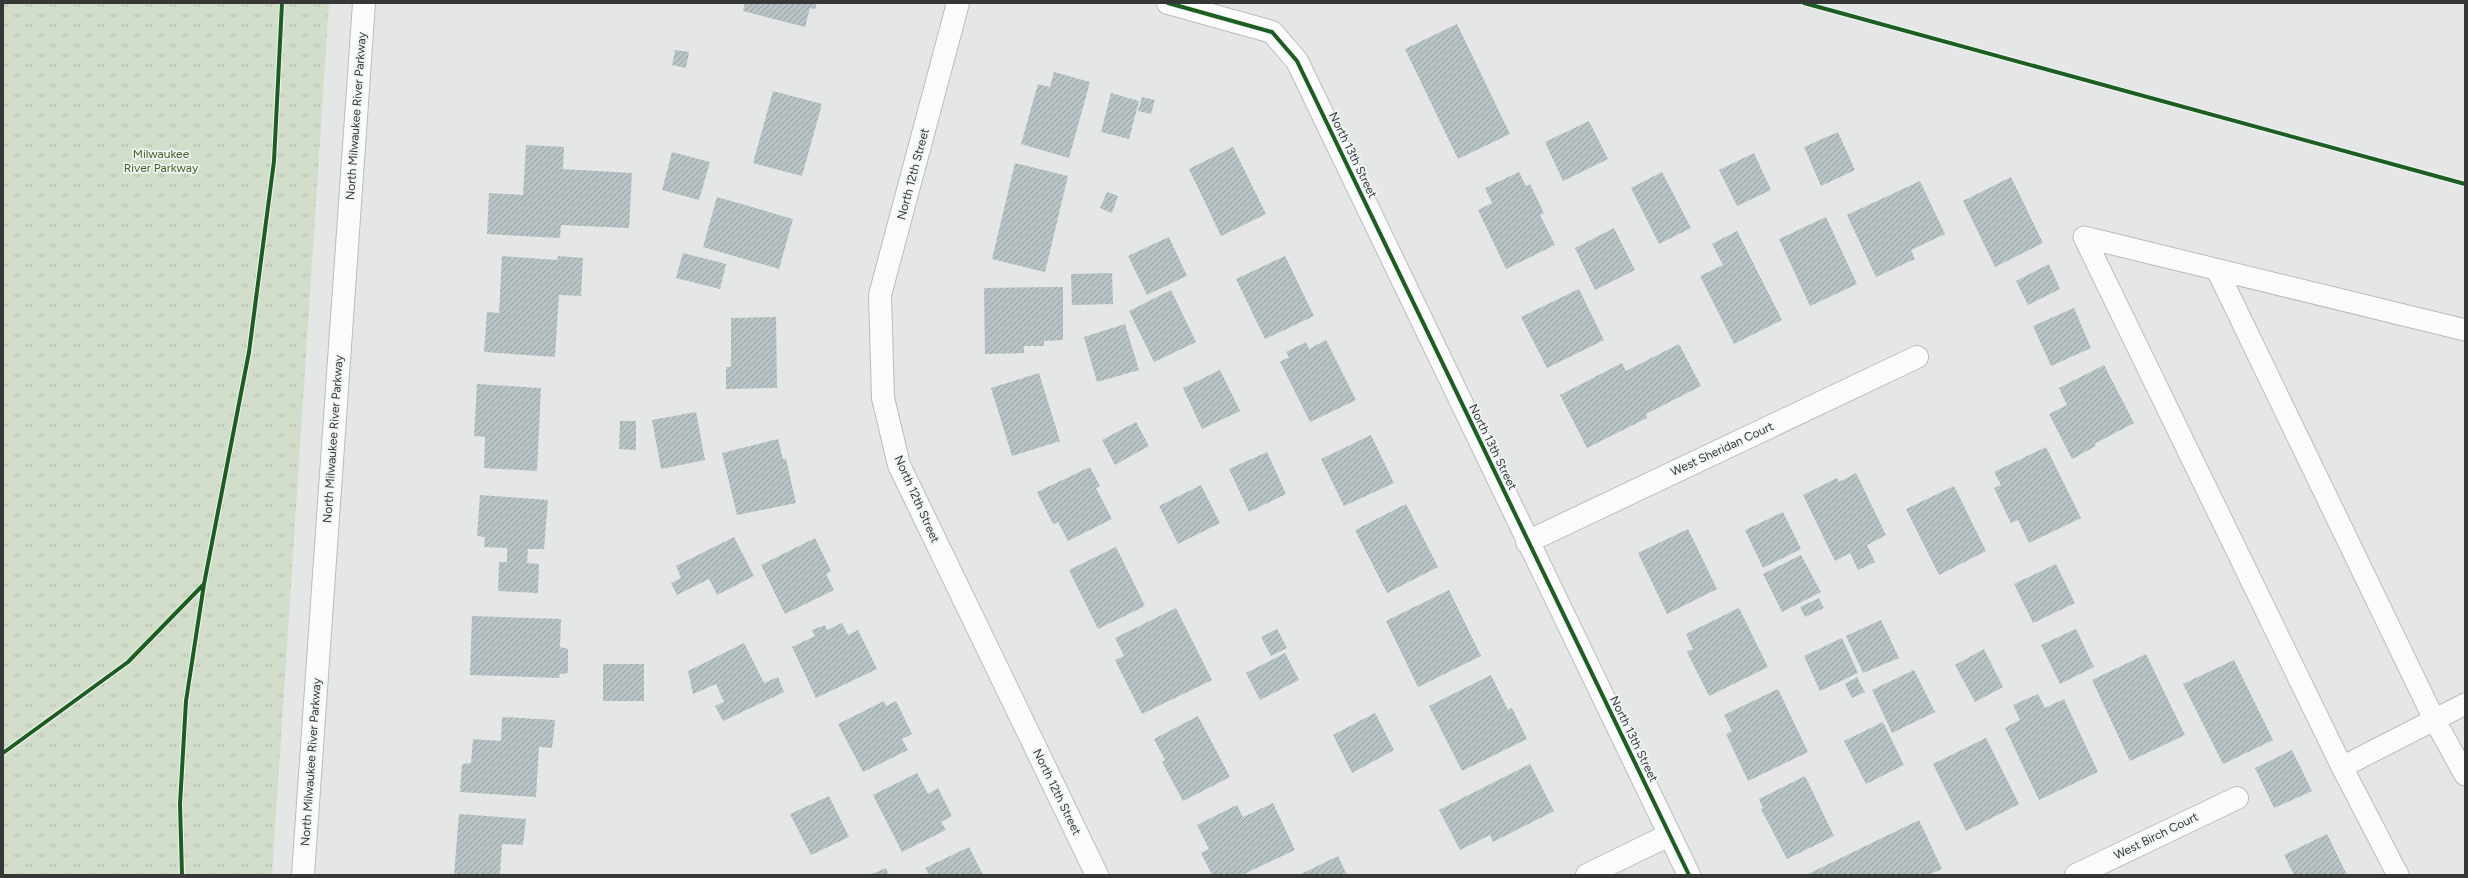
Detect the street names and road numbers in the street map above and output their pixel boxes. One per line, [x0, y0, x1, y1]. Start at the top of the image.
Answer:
street label: North Milwaukee River Parkway [343, 31, 369, 200]
street label: North 13th Street [1326, 110, 1380, 201]
street label: North 12th Street [894, 126, 932, 221]
street label: North Milwaukee River Parkway [320, 354, 346, 523]
street label: North 13th Street [1466, 402, 1520, 493]
street label: West Sheridan Court [1668, 419, 1776, 479]
street label: North 12th Street [891, 453, 943, 545]
street label: North Milwaukee River Parkway [298, 677, 324, 846]
street label: North 13th Street [1607, 694, 1661, 785]
street label: North 12th Street [1030, 747, 1084, 838]
street label: West Birch Court [2112, 809, 2201, 862]

